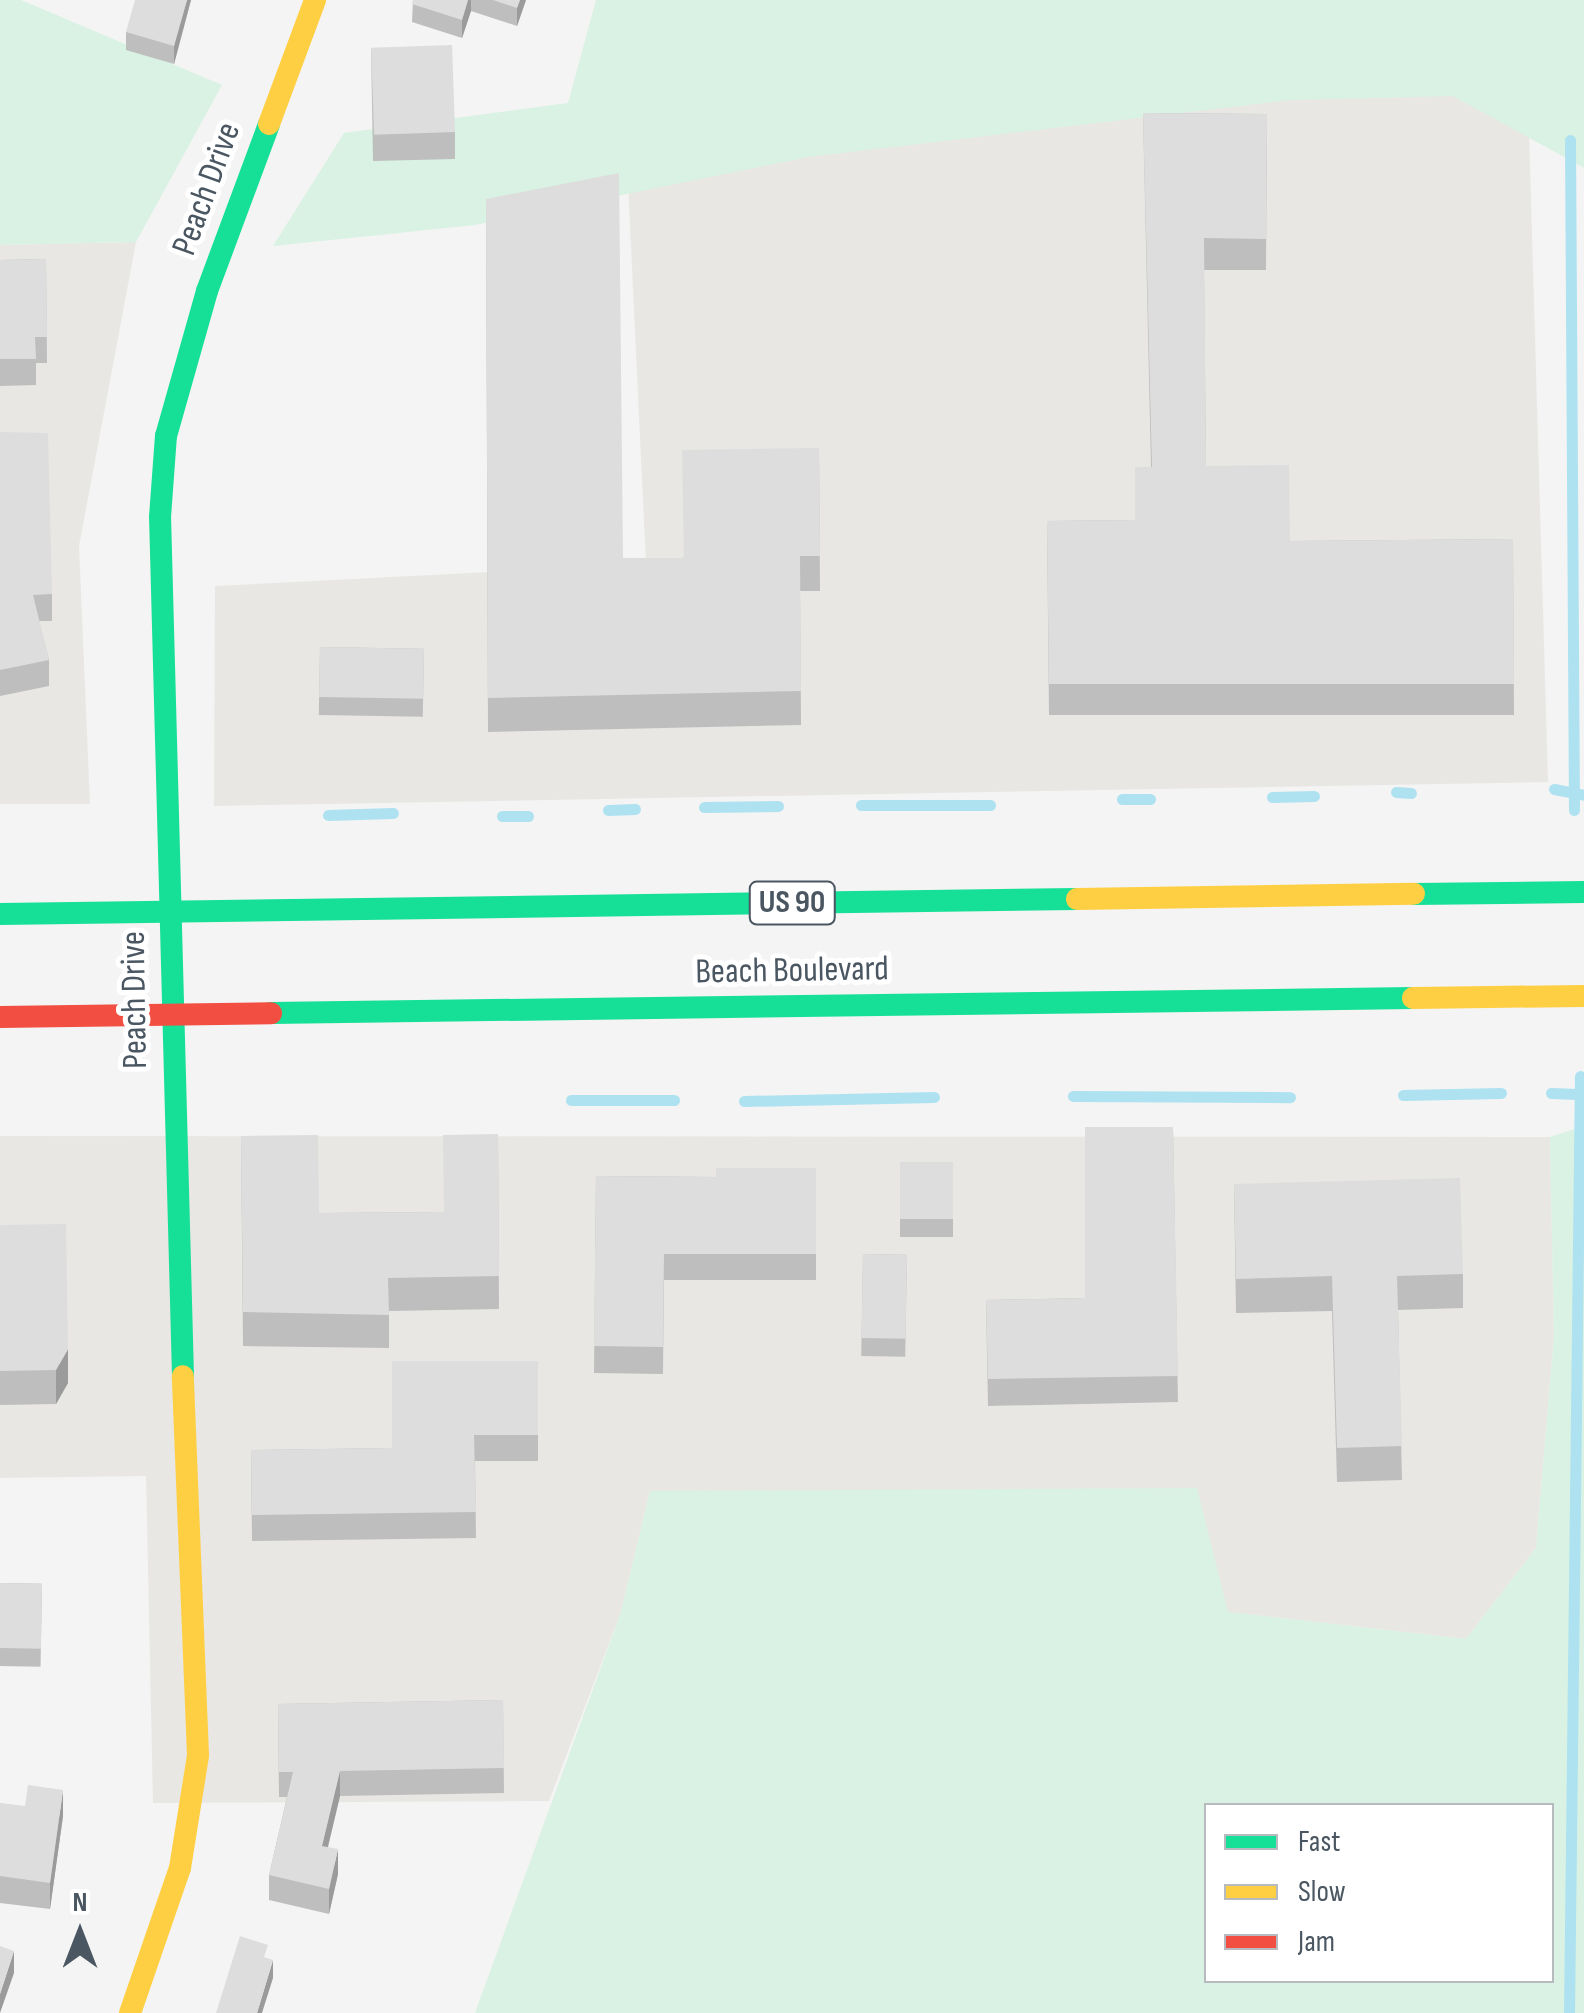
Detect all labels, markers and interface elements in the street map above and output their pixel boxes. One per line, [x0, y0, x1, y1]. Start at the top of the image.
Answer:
street label: Peach Drive [164, 117, 250, 261]
road number: US 90 [747, 876, 837, 930]
street label: Peach Drive [113, 931, 157, 1069]
street label: Beach Boulevard [695, 948, 889, 994]
legend [1204, 1803, 1554, 1983]
text: Fast [1298, 1824, 1340, 1860]
text: Slow [1298, 1874, 1346, 1910]
north arrow [30, 1883, 130, 1983]
text: N [73, 1886, 87, 1919]
text: Jam [1298, 1924, 1335, 1960]

